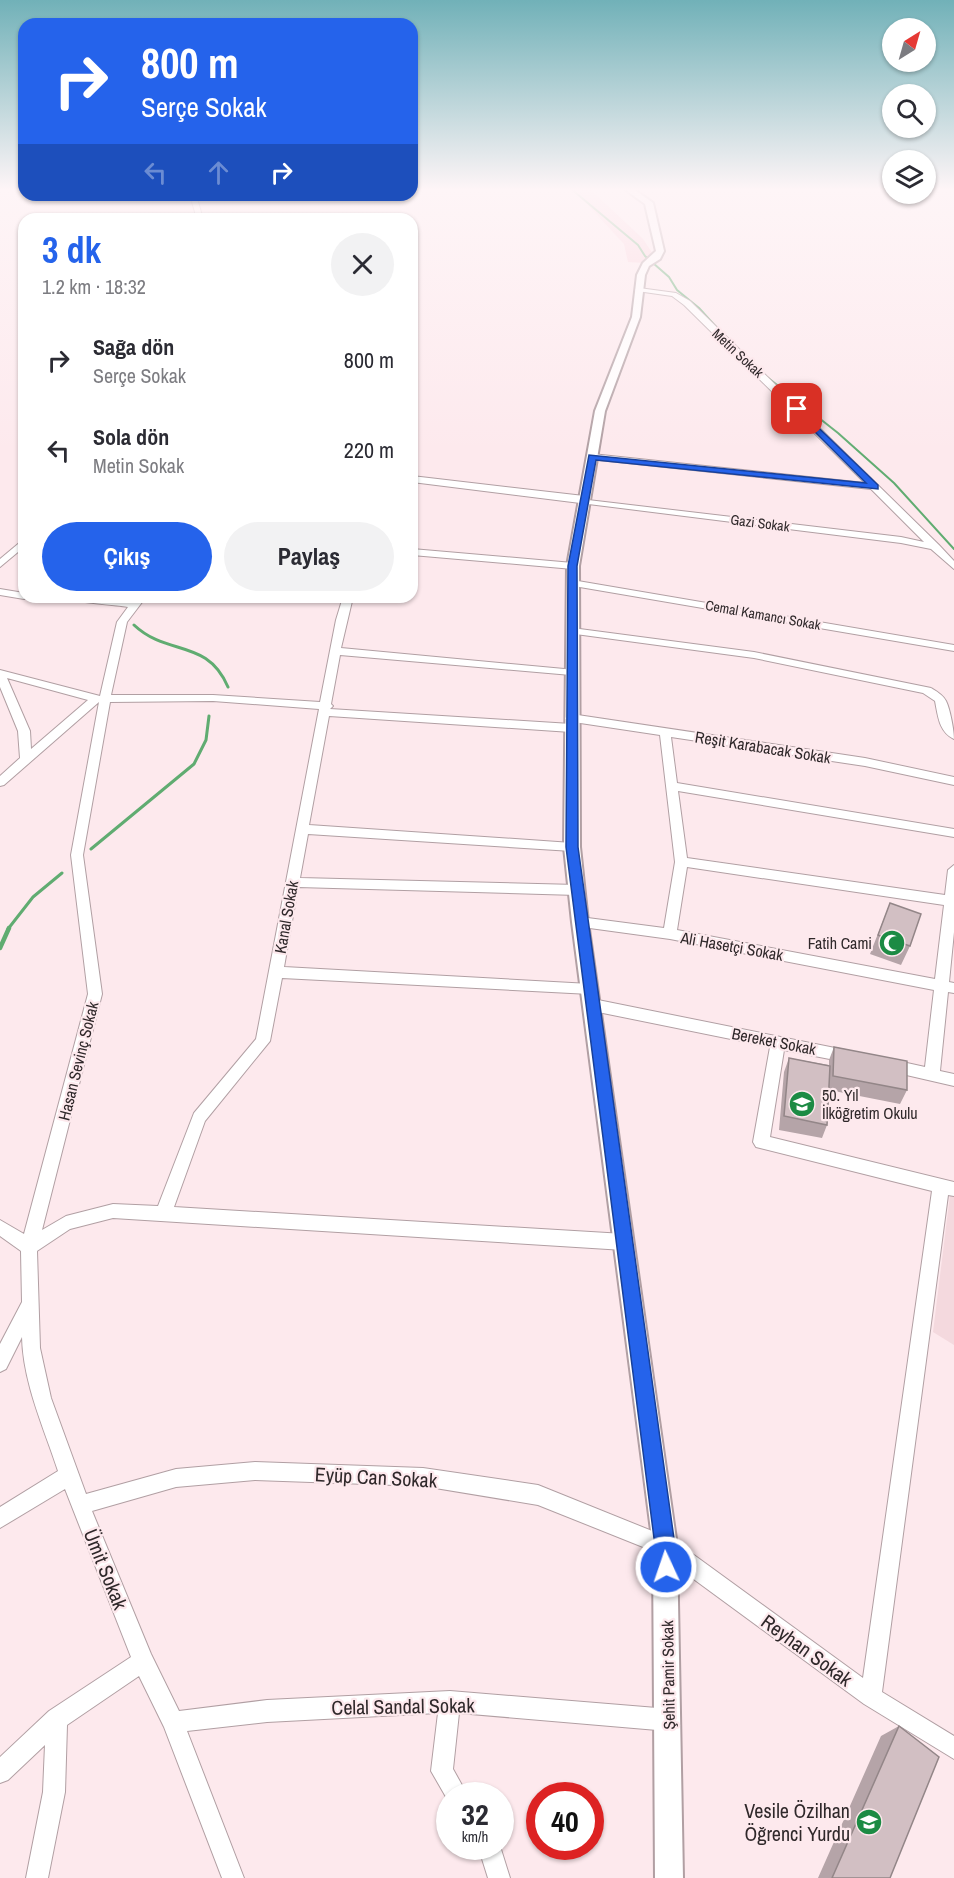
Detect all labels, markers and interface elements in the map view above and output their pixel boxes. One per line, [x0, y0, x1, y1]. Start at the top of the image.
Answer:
north arrow [882, 18, 936, 72]
map controls [882, 18, 936, 204]
text: 800 m [141, 35, 239, 91]
icon: right [42, 42, 120, 120]
button: search [882, 84, 936, 138]
text: Serçe Sokak [141, 89, 267, 125]
button: layers [882, 150, 936, 204]
icon: left [139, 156, 172, 189]
icon: ahead [202, 156, 235, 189]
icon: right [265, 156, 298, 189]
text: 3 dk [42, 226, 101, 274]
button: close [331, 233, 394, 296]
text: 1.2 km · 18:32 [42, 273, 146, 300]
street label: Metin Sokak [709, 325, 768, 382]
text: Sağa dön [93, 332, 174, 362]
icon: right [42, 344, 75, 377]
text: 800 m [344, 345, 394, 375]
text: Serçe Sokak [93, 362, 186, 389]
pin [771, 383, 822, 434]
icon: arrive [780, 392, 813, 425]
text: Sola dön [93, 422, 169, 452]
icon: left [42, 434, 75, 467]
text: 220 m [344, 435, 394, 465]
text: Metin Sokak [93, 452, 184, 479]
street label: Gazi Sokak [729, 510, 791, 536]
button: Çıkış [42, 522, 212, 591]
button: Paylaş [224, 522, 394, 591]
street label: Cemal Kamancı Sokak [704, 596, 822, 634]
street label: Reşit Karabacak Sokak [694, 725, 833, 769]
street label: Kanal Sokak [269, 878, 303, 955]
street label: Ali Hasetçi Sokak [678, 926, 785, 966]
mosque icon: Fatih Cami [877, 928, 907, 958]
place label: Fatih Cami [808, 932, 872, 954]
street label: Hasan Sevinç Sokak [53, 999, 104, 1123]
street label: Bereket Sokak [730, 1022, 818, 1060]
place label: 50. Yıl İlköğretim Okulu [822, 1084, 918, 1124]
school or university icon: 50. Yıl İlköğretim Okulu [787, 1089, 817, 1119]
street label: Eyüp Can Sokak [314, 1460, 438, 1494]
street label: Ümit Sokak [78, 1525, 135, 1614]
position arrow [634, 1535, 698, 1599]
street label: Reyhan Sokak [756, 1608, 859, 1693]
street label: Şehit Pamir Sokak [656, 1620, 680, 1730]
street label: Celal Sandal Sokak [331, 1691, 476, 1721]
speed limit sign: 40 [526, 1782, 604, 1860]
text: 32 [461, 1794, 489, 1834]
place label: Vesile Özilhan Öğrenci Yurdu [744, 1797, 850, 1847]
school or university icon: Vesile Özilhan Öğrenci Yurdu [854, 1807, 884, 1837]
text: km/h [462, 1826, 488, 1847]

